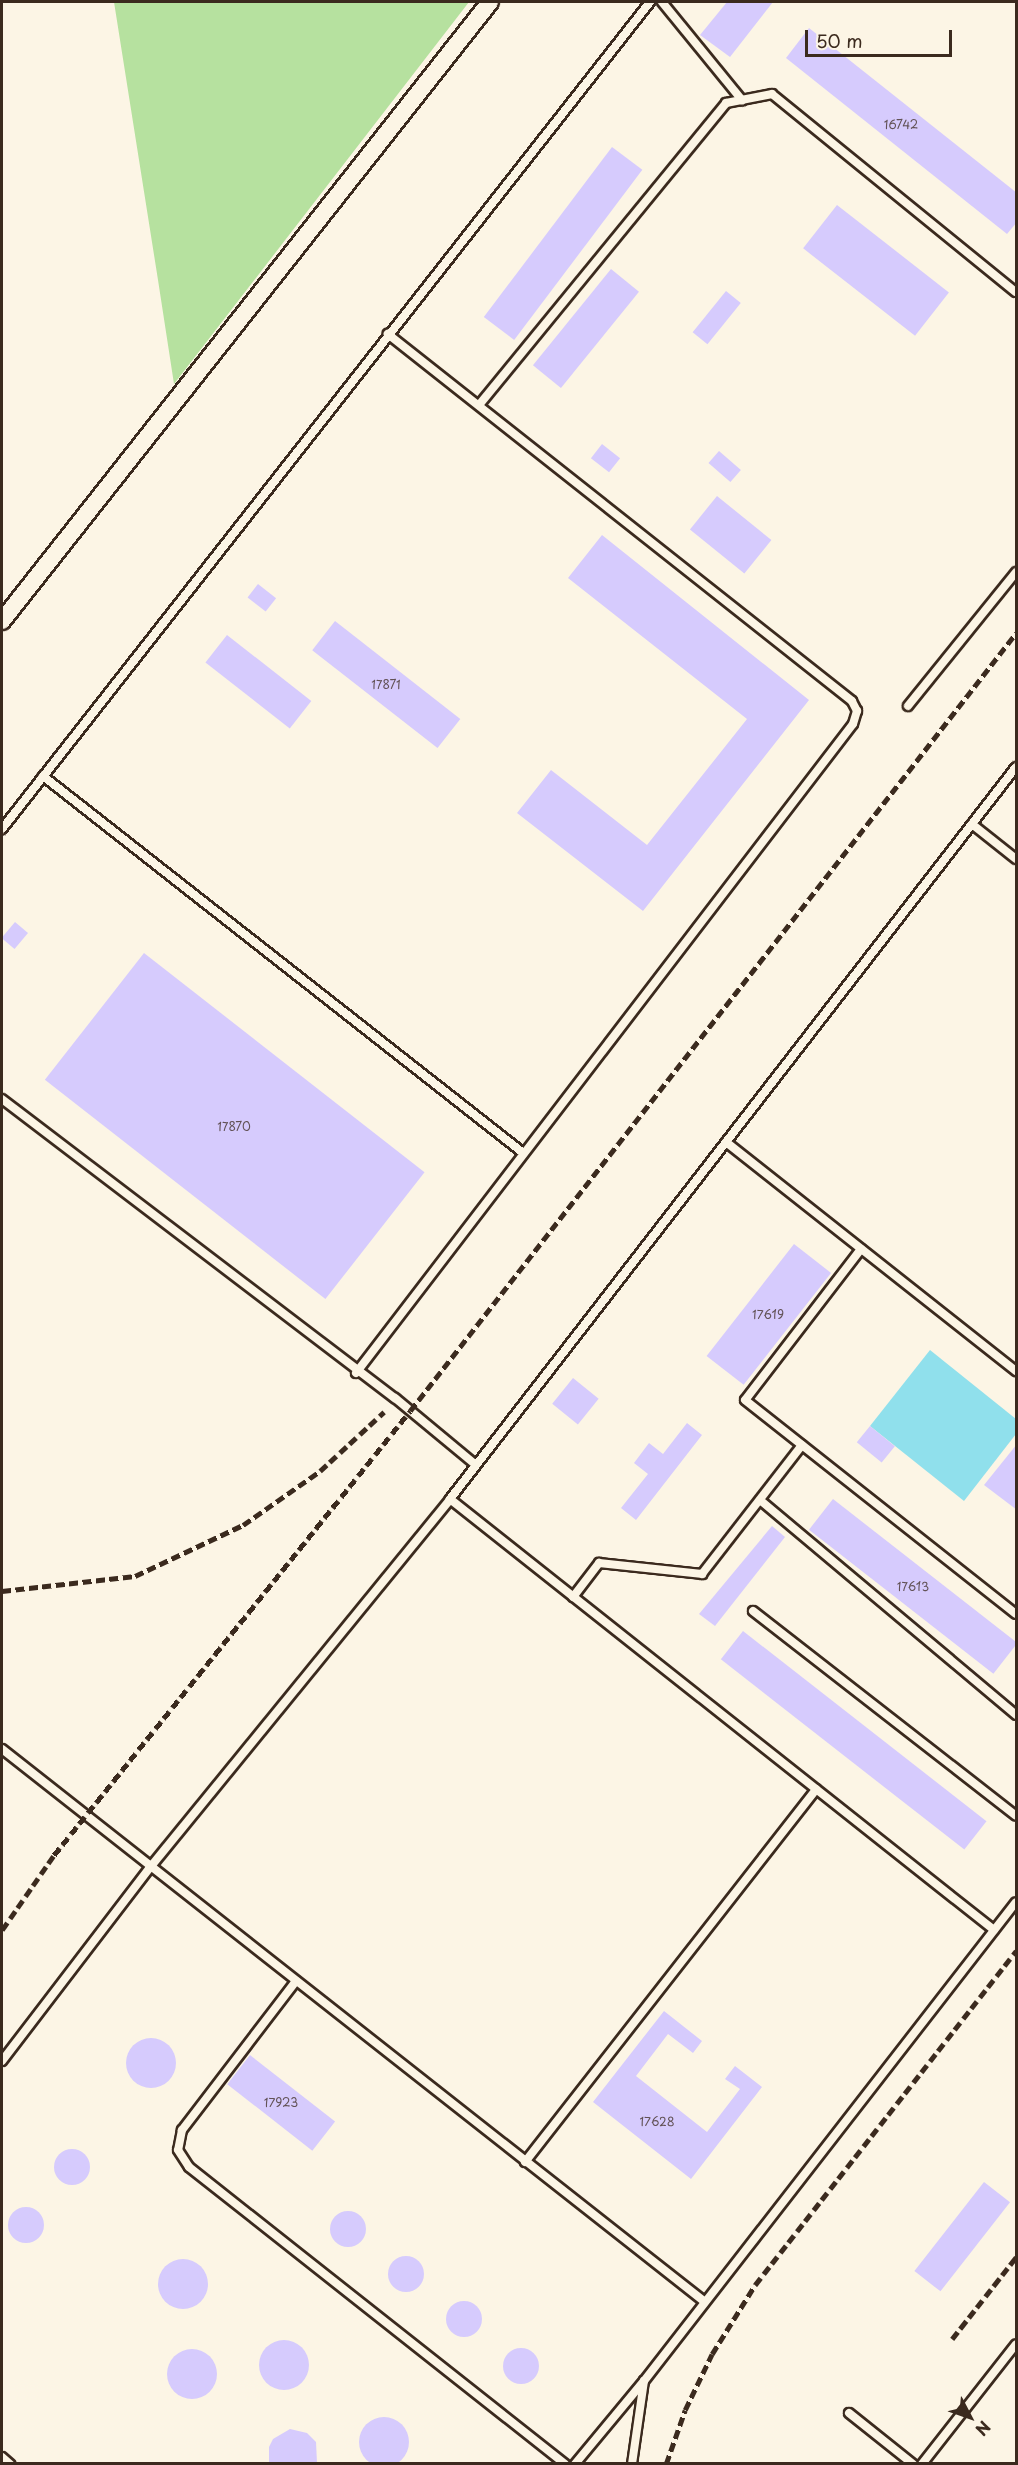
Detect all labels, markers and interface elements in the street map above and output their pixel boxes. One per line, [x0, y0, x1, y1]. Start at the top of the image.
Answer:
scale bar [808, 18, 955, 56]
text: 50 m [816, 27, 863, 54]
house number: 16742 [884, 118, 918, 132]
house number: 17871 [371, 678, 401, 692]
house number: 17870 [217, 1120, 251, 1134]
house number: 17619 [752, 1308, 784, 1322]
house number: 17613 [897, 1580, 929, 1594]
house number: 17923 [264, 2096, 298, 2110]
house number: 17628 [639, 2115, 675, 2129]
north arrow [940, 2387, 1000, 2447]
text: N [970, 2416, 997, 2441]

